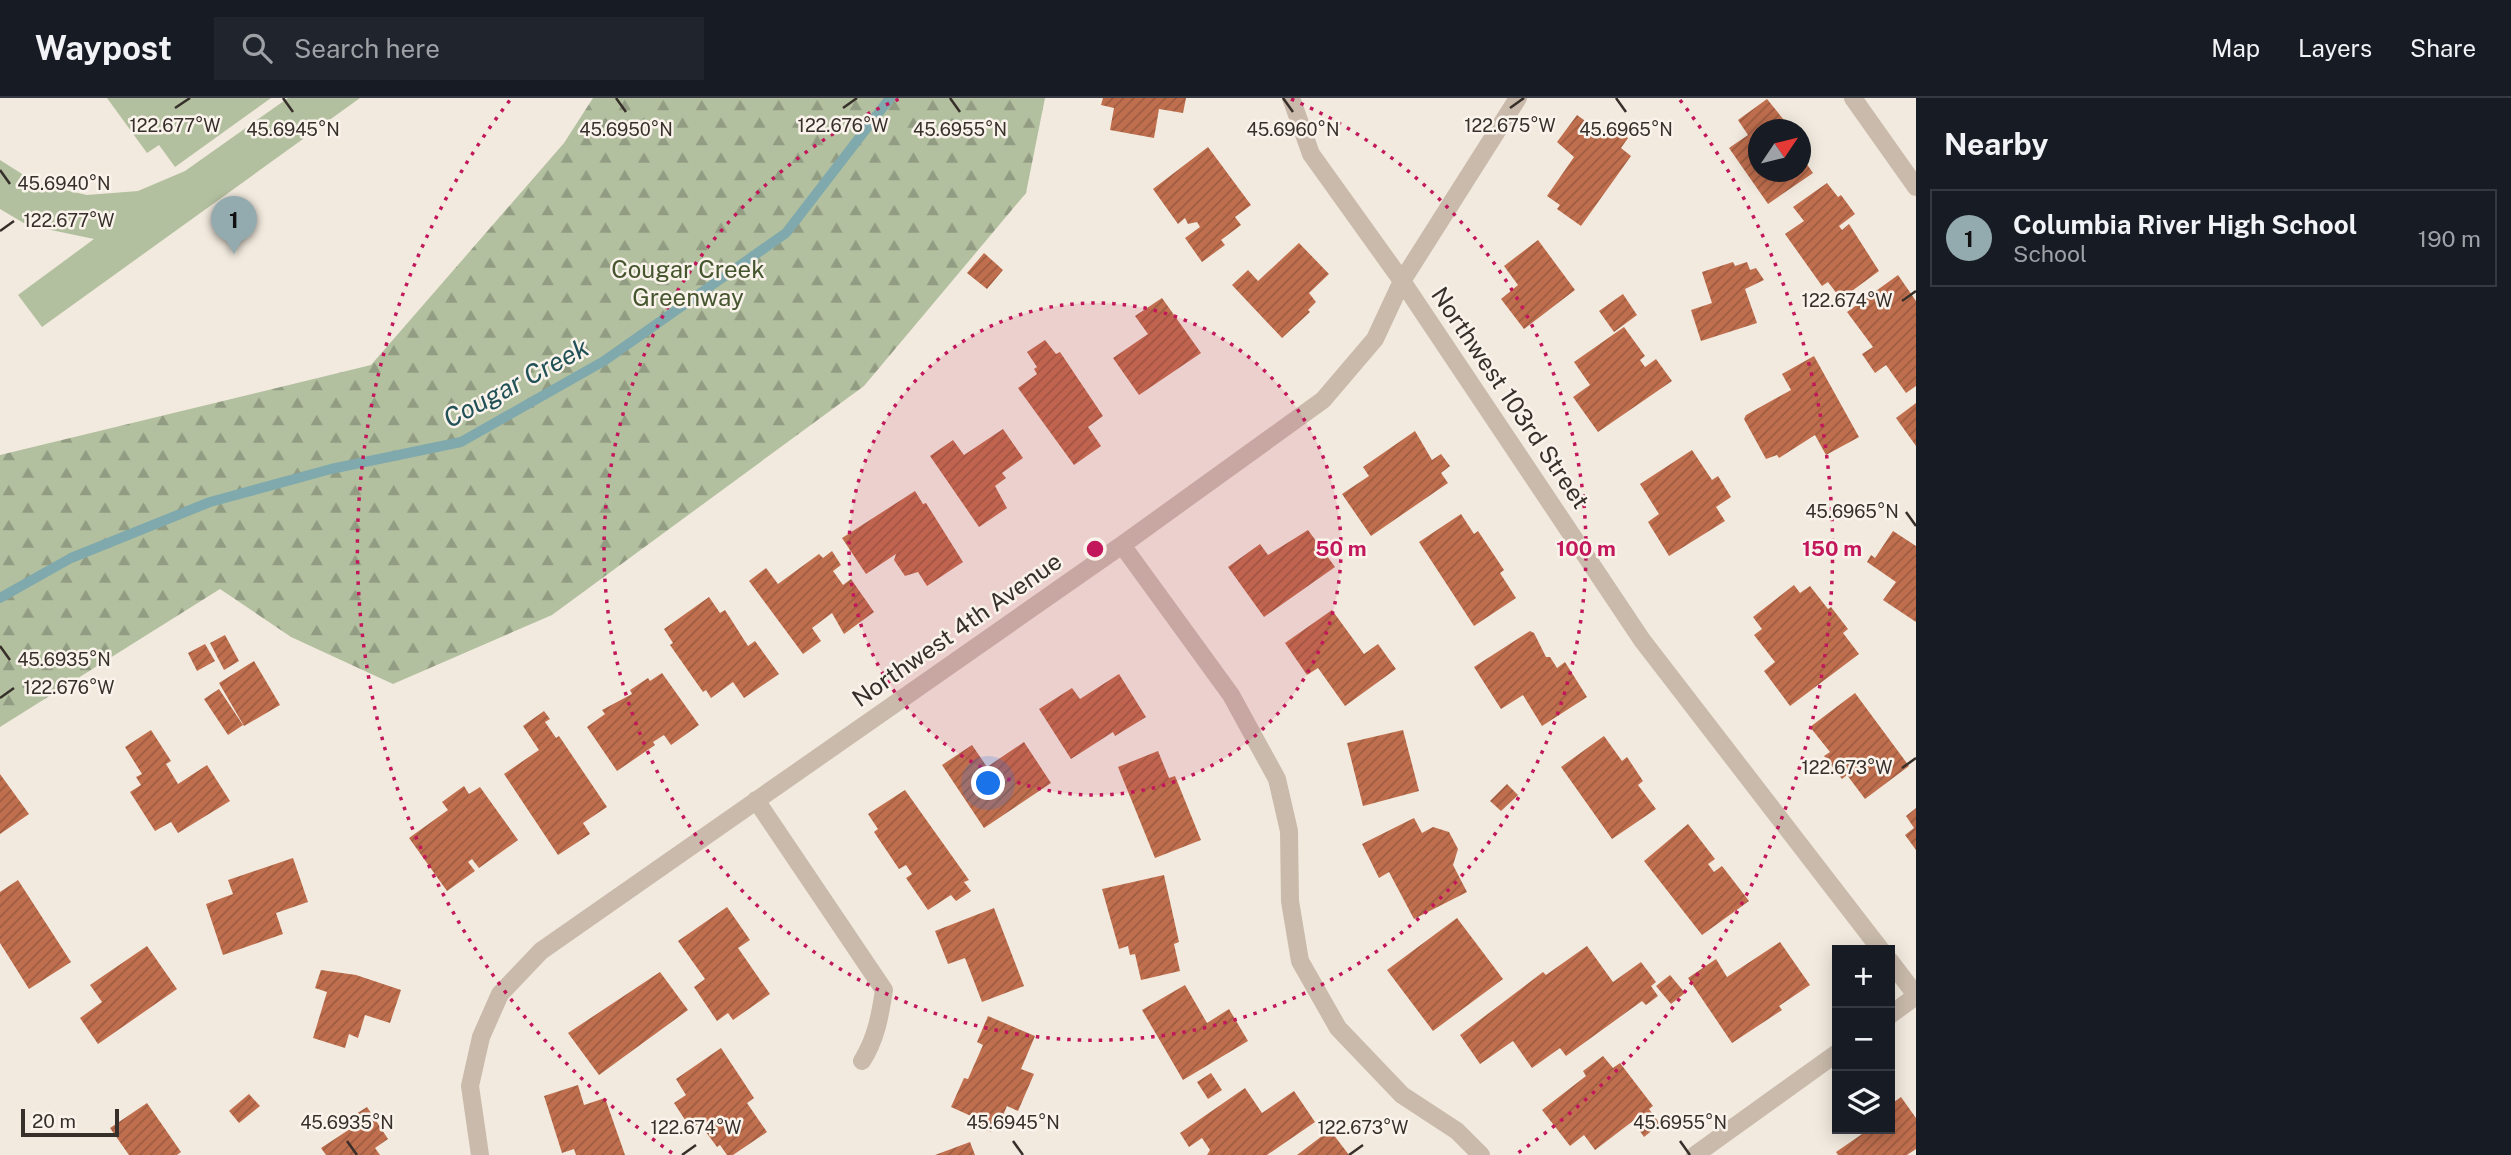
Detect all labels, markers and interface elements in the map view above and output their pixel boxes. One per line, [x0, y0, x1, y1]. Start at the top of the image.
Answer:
search box [214, 17, 704, 80]
text: Waypost [35, 29, 172, 67]
icon: search [238, 29, 276, 67]
text: Search here [294, 33, 440, 64]
text: Map [2211, 34, 2260, 62]
text: Layers [2298, 34, 2372, 62]
text: Share [2410, 34, 2476, 62]
text: 122.677°W [129, 115, 221, 136]
text: 122.676°W [798, 115, 888, 136]
text: 122.675°W [1464, 115, 1556, 136]
text: 45.6945°N [246, 119, 340, 140]
text: 45.6950°N [579, 119, 673, 140]
text: 45.6955°N [913, 119, 1007, 140]
text: 45.6960°N [1247, 119, 1339, 140]
text: 45.6965°N [1579, 119, 1673, 140]
north arrow [1748, 119, 1811, 182]
text: Nearby [1944, 126, 2048, 162]
text: 45.6940°N [17, 173, 111, 194]
pin: 1 [211, 196, 257, 254]
text: Columbia River High School [2013, 209, 2357, 240]
text: 122.677°W [23, 210, 115, 231]
text: 1 [1964, 225, 1974, 252]
text: 190 m [2418, 225, 2481, 252]
text: School [2013, 240, 2087, 267]
park label: Cougar Creek Greenway [611, 255, 765, 311]
street label: Northwest 103rd Street [1426, 281, 1595, 514]
text: 122.674°W [1802, 290, 1892, 311]
water label: Cougar Creek [438, 331, 594, 434]
text: 45.6965°N [1805, 501, 1899, 522]
text: 50 m [1315, 536, 1367, 561]
text: 100 m [1556, 536, 1616, 561]
text: 150 m [1802, 536, 1862, 561]
centre of rings [1083, 537, 1107, 561]
street label: Northwest 4th Avenue [846, 546, 1066, 712]
text: 45.6935°N [17, 649, 111, 670]
text: 122.676°W [24, 677, 114, 698]
text: 122.673°W [1801, 757, 1893, 778]
your location [971, 766, 1005, 800]
map controls [1832, 945, 1895, 1134]
button: + [1832, 945, 1895, 1008]
button: − [1832, 1008, 1895, 1071]
button: layers [1832, 1071, 1895, 1134]
scale bar [21, 1106, 119, 1138]
text: 20 m [32, 1110, 76, 1132]
text: 45.6935°N [300, 1112, 394, 1133]
text: 45.6945°N [966, 1112, 1060, 1133]
text: 45.6955°N [1633, 1112, 1727, 1133]
text: 122.674°W [651, 1117, 741, 1138]
text: 122.673°W [1317, 1117, 1409, 1138]

